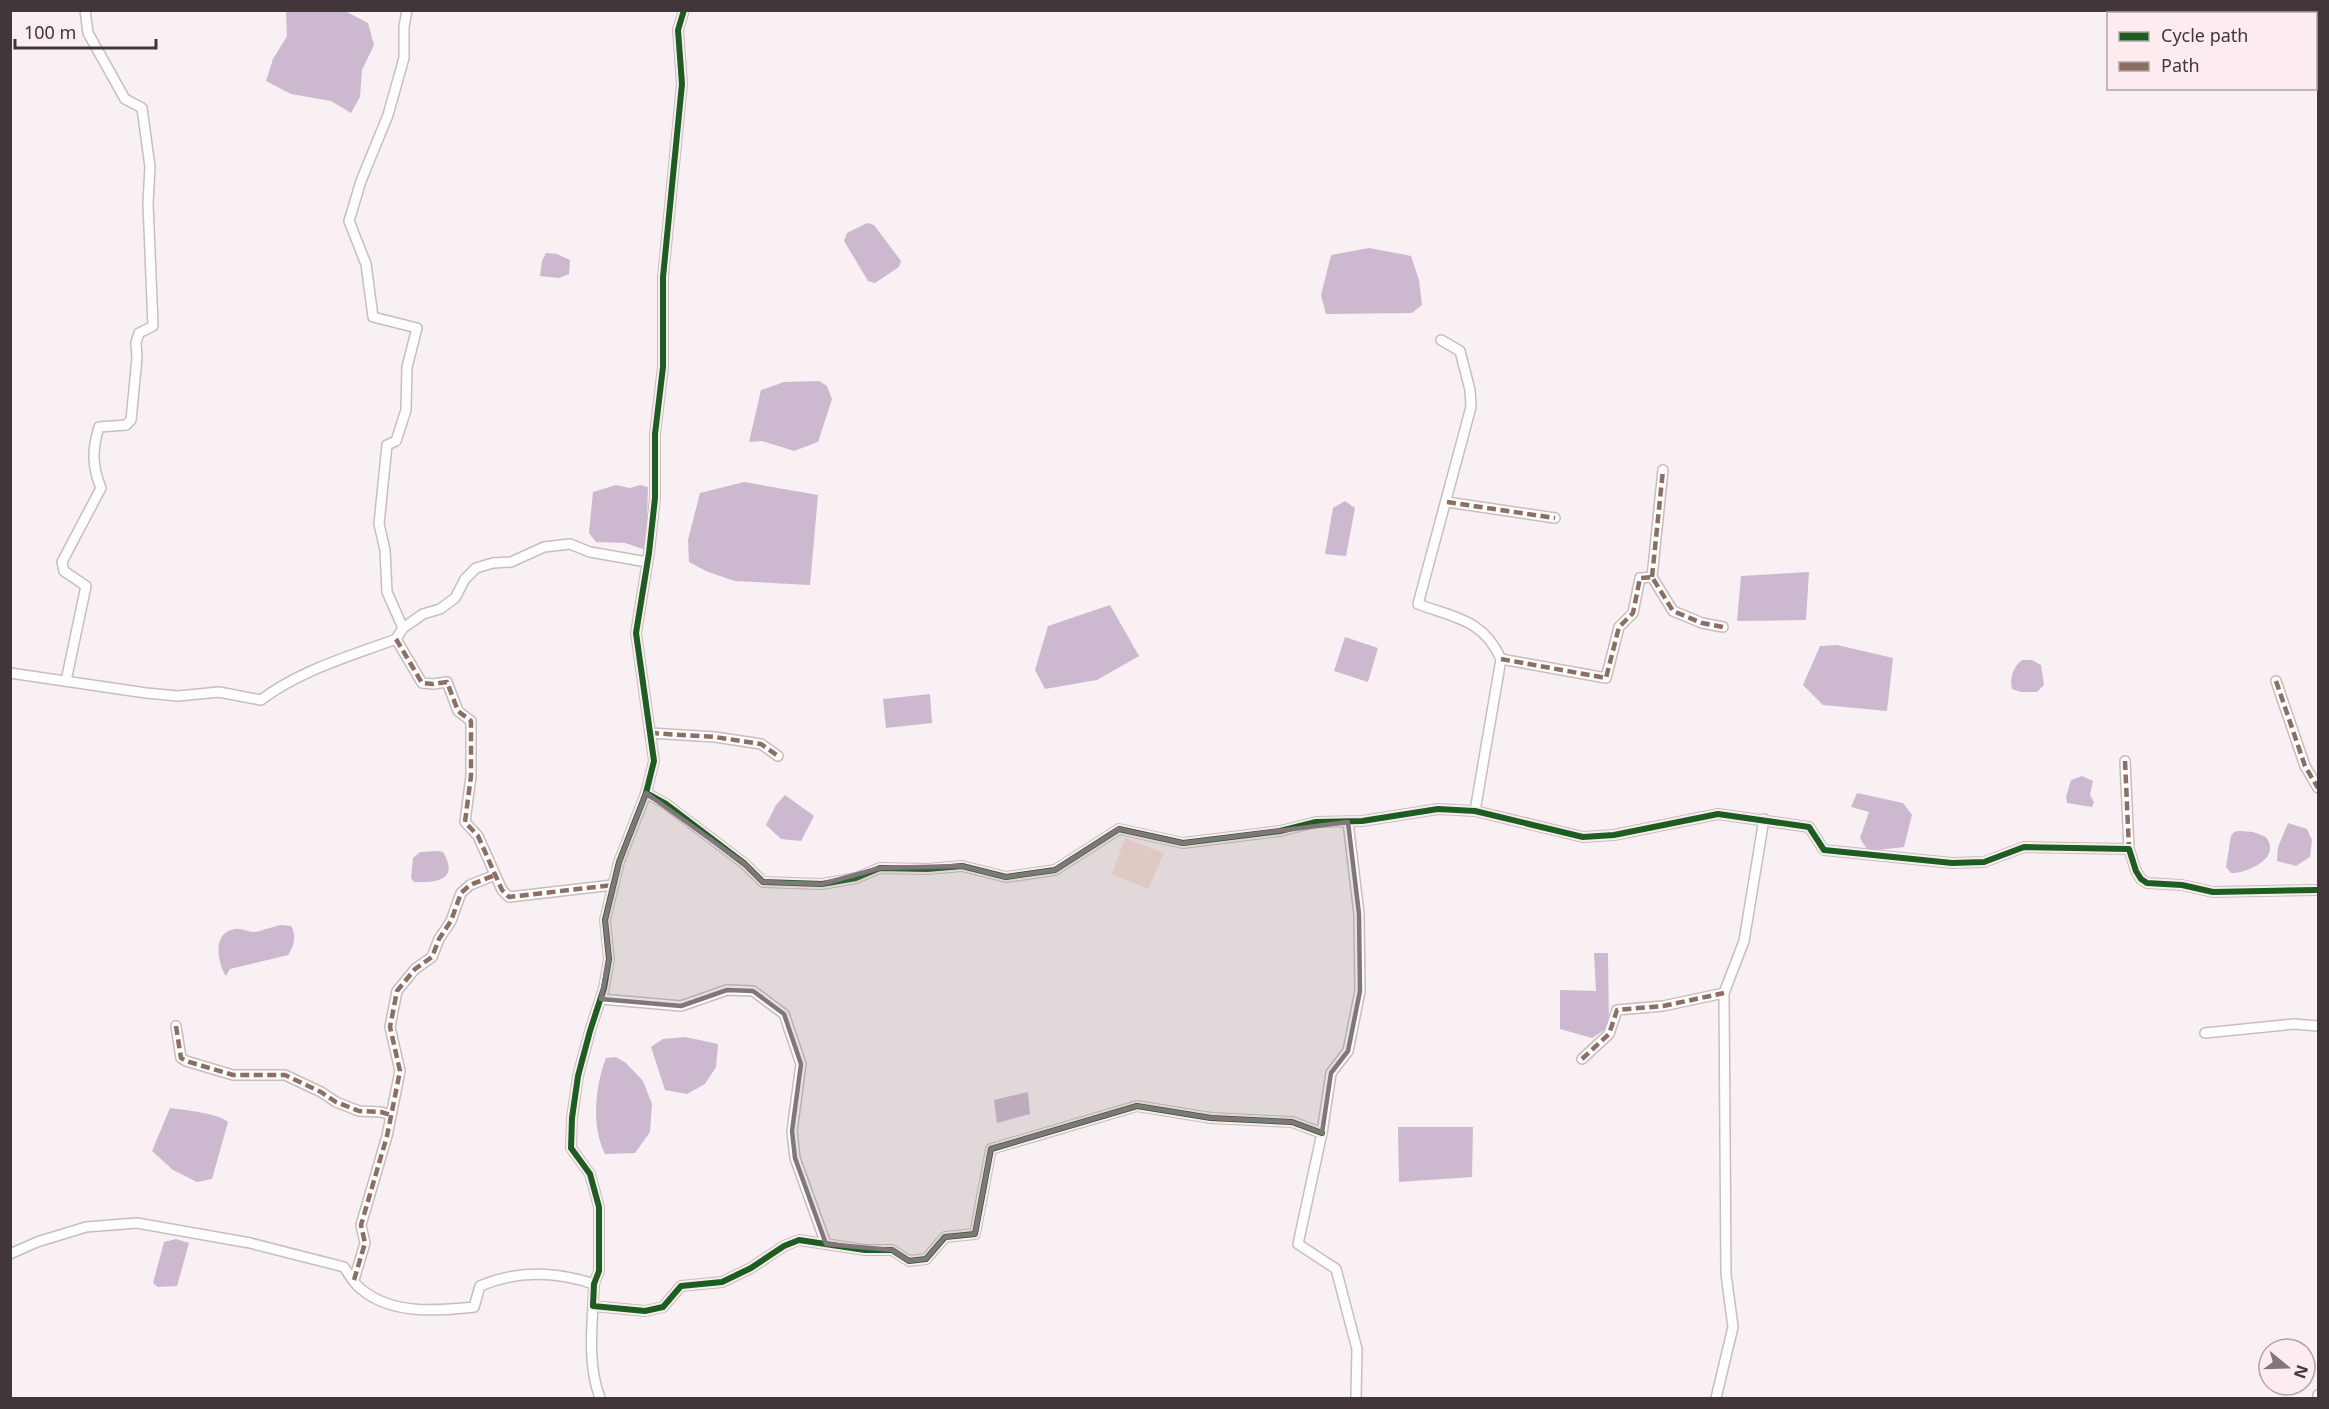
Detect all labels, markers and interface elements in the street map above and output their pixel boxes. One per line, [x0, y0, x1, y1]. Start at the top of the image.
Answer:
scale bar [15, 12, 156, 50]
legend [2107, 12, 2317, 90]
text: 100 m [24, 20, 76, 44]
text: Cycle path [2161, 23, 2248, 47]
text: Path [2161, 53, 2200, 77]
north arrow [2257, 1337, 2317, 1397]
text: N [2289, 1362, 2314, 1382]

